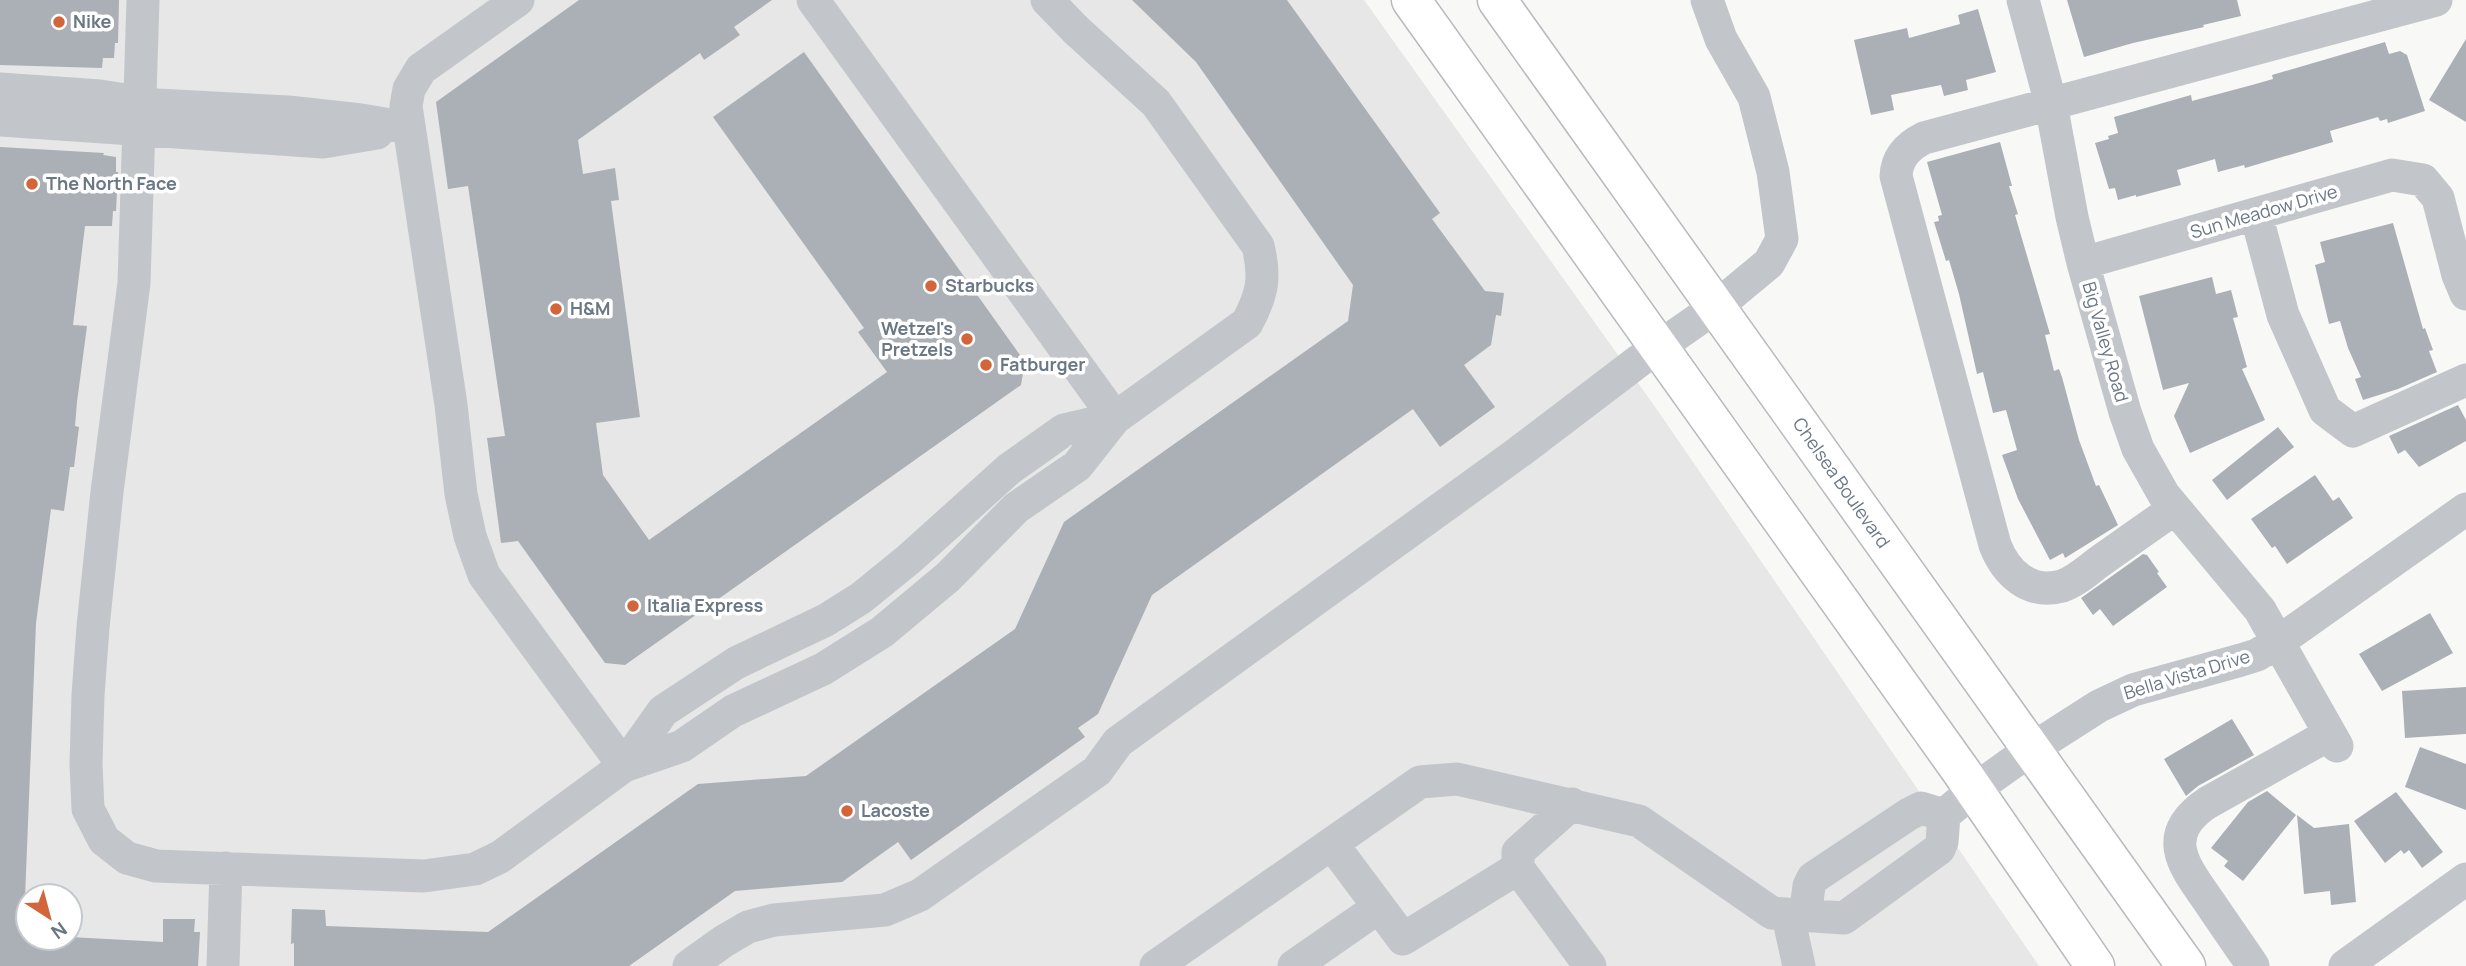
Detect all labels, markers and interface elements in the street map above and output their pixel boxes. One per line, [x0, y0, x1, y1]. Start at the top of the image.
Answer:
place label: Nike [73, 9, 111, 33]
marker: Nike [51, 14, 67, 30]
place label: The North Face [46, 171, 177, 195]
marker: The North Face [24, 176, 40, 192]
street label: Sun Meadow Drive [2187, 179, 2340, 244]
place label: Starbucks [945, 273, 1034, 297]
marker: Starbucks [923, 278, 939, 294]
street label: Big Valley Road [2077, 279, 2135, 405]
place label: H&M [570, 296, 610, 320]
marker: H&M [548, 301, 564, 317]
place label: Wetzel's Pretzels [881, 316, 953, 361]
marker: Wetzel's Pretzels [959, 331, 975, 347]
place label: Fatburger [1000, 352, 1086, 376]
marker: Fatburger [978, 357, 994, 373]
street label: Chelsea Boulevard [1788, 412, 1896, 552]
place label: Italia Express [647, 593, 763, 617]
marker: Italia Express [625, 598, 641, 614]
street label: Bella Vista Drive [2121, 643, 2253, 705]
place label: Lacoste [861, 798, 930, 822]
marker: Lacoste [839, 803, 855, 819]
north arrow [14, 882, 84, 952]
text: N [46, 916, 72, 945]

